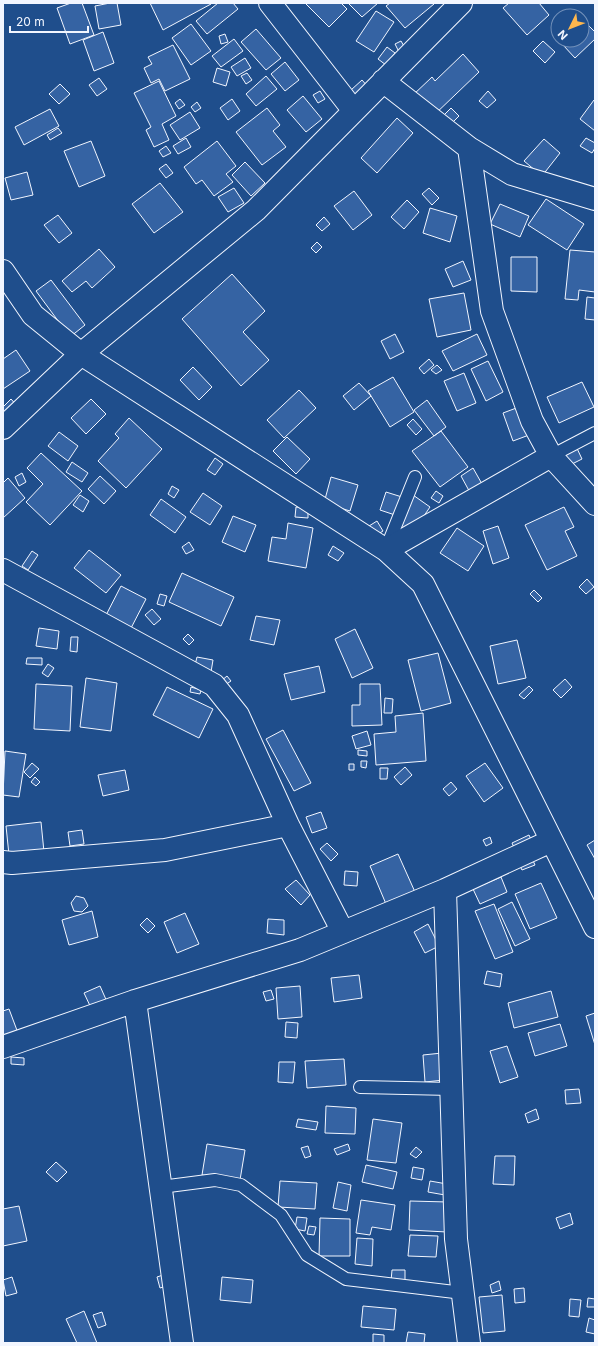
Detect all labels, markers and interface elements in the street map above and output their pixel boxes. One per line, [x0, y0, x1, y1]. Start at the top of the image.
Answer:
scale bar [10, 8, 88, 34]
north arrow [550, 8, 590, 48]
text: 20 m [16, 14, 45, 29]
text: N [555, 27, 571, 43]

